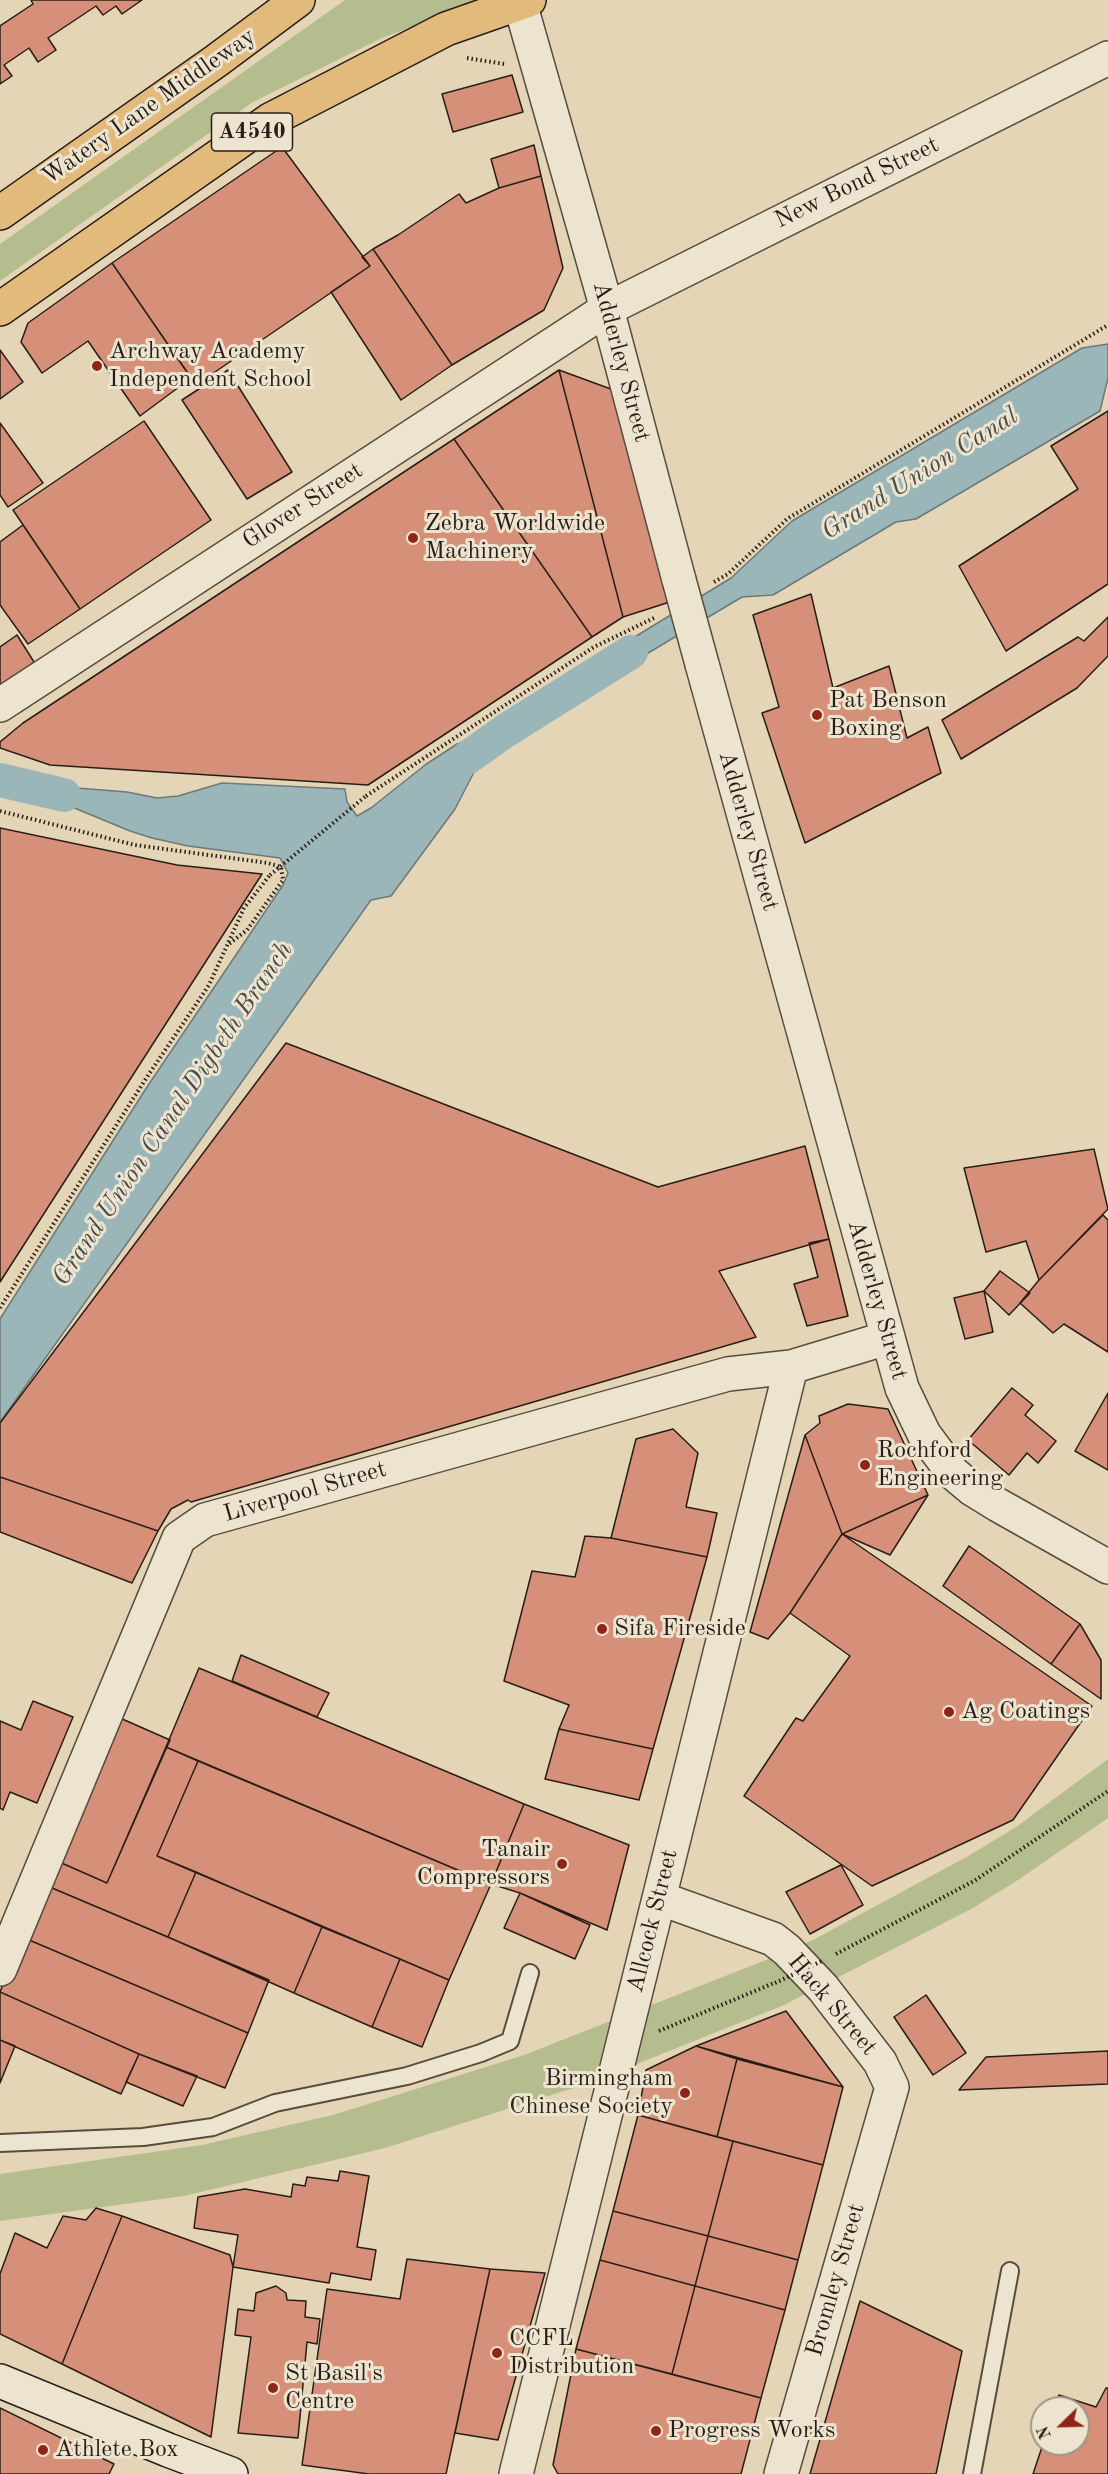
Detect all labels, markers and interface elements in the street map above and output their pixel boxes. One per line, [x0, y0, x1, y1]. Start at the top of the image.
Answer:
street label: Watery Lane Middleway [37, 22, 261, 192]
road number: A4540 [212, 113, 292, 151]
street label: New Bond Street [770, 131, 944, 235]
street label: Adderley Street [586, 279, 656, 445]
place label: Archway Academy Independent School [109, 338, 312, 394]
marker: Archway Academy Independent School [90, 359, 104, 373]
water label: Grand Union Canal [816, 401, 1024, 547]
street label: Glover Street [238, 456, 368, 556]
place label: Zebra Worldwide Machinery [425, 510, 605, 566]
marker: Zebra Worldwide Machinery [406, 531, 420, 545]
place label: Pat Benson Boxing [829, 687, 947, 743]
marker: Pat Benson Boxing [810, 708, 824, 722]
street label: Adderley Street [711, 748, 785, 914]
water label: Grand Union Canal Digbeth Branch [46, 936, 300, 1292]
street label: Adderley Street [840, 1217, 914, 1383]
place label: Rochford Engineering [877, 1437, 1003, 1493]
street label: Liverpool Street [220, 1455, 390, 1529]
marker: Rochford Engineering [858, 1458, 872, 1472]
place label: Sifa Fireside [614, 1615, 746, 1643]
marker: Sifa Fireside [595, 1622, 609, 1636]
place label: Ag Coatings [961, 1698, 1090, 1726]
marker: Ag Coatings [942, 1705, 956, 1719]
place label: Tanair Compressors [417, 1836, 550, 1892]
street label: Allcock Street [621, 1846, 685, 1996]
marker: Tanair Compressors [555, 1857, 569, 1871]
street label: Hack Street [781, 1948, 883, 2062]
place label: Birmingham Chinese Society [509, 2065, 673, 2121]
marker: Birmingham Chinese Society [678, 2086, 692, 2100]
street label: Bromley Street [800, 2200, 872, 2360]
place label: CCFL Distribution [509, 2325, 634, 2381]
marker: CCFL Distribution [490, 2346, 504, 2360]
place label: St Basil's Centre [285, 2360, 383, 2416]
marker: St Basil's Centre [266, 2381, 280, 2395]
north arrow [1030, 2396, 1090, 2456]
place label: Progress Works [668, 2417, 835, 2445]
marker: Progress Works [649, 2424, 663, 2438]
text: N [1036, 2424, 1055, 2441]
place label: Athlete Box [55, 2436, 179, 2464]
marker: Athlete Box [36, 2443, 50, 2457]

